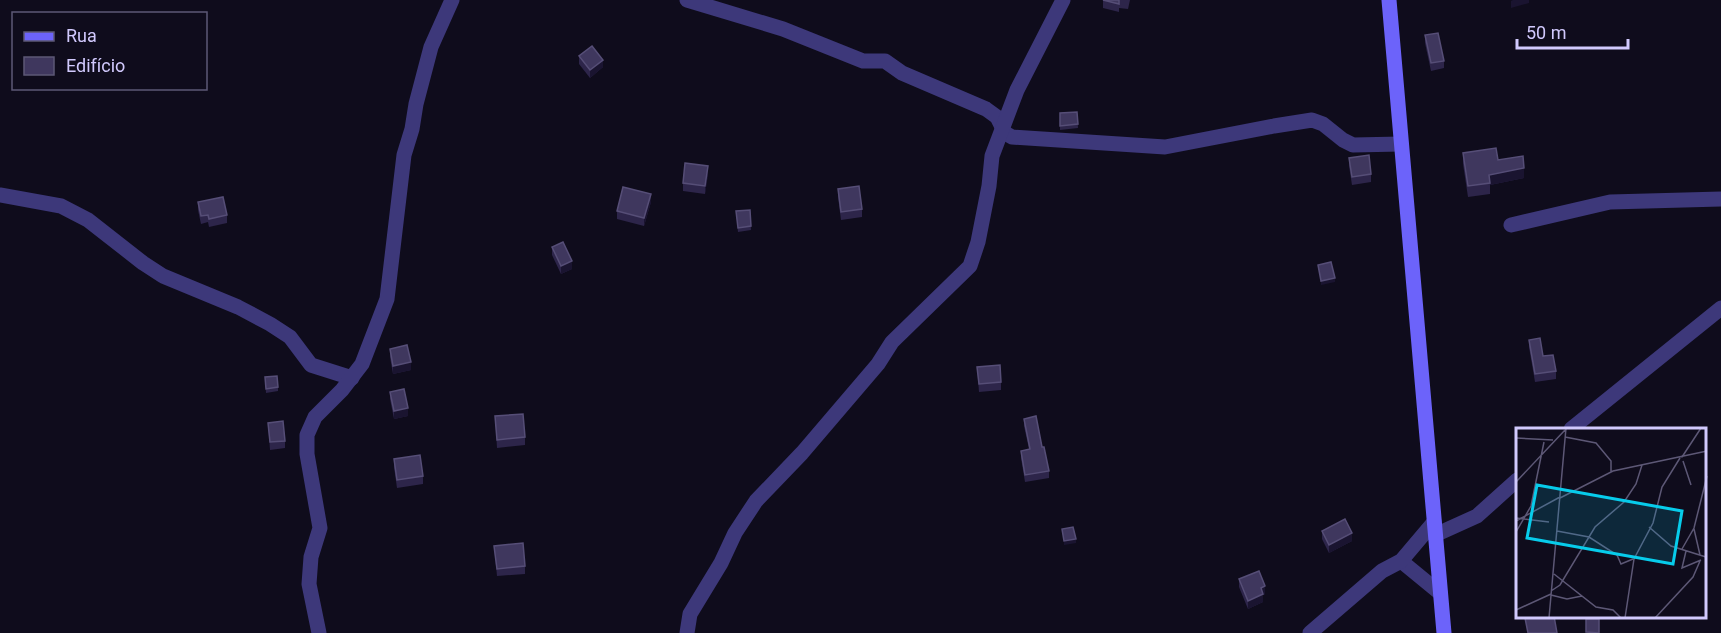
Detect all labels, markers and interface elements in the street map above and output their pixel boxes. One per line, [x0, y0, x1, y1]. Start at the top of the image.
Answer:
legend [12, 12, 207, 90]
scale bar [1517, 12, 1628, 50]
text: 50 m [1526, 22, 1566, 43]
text: Rua [66, 25, 97, 46]
text: Edifício [66, 55, 125, 76]
inset map [1516, 428, 1706, 618]

